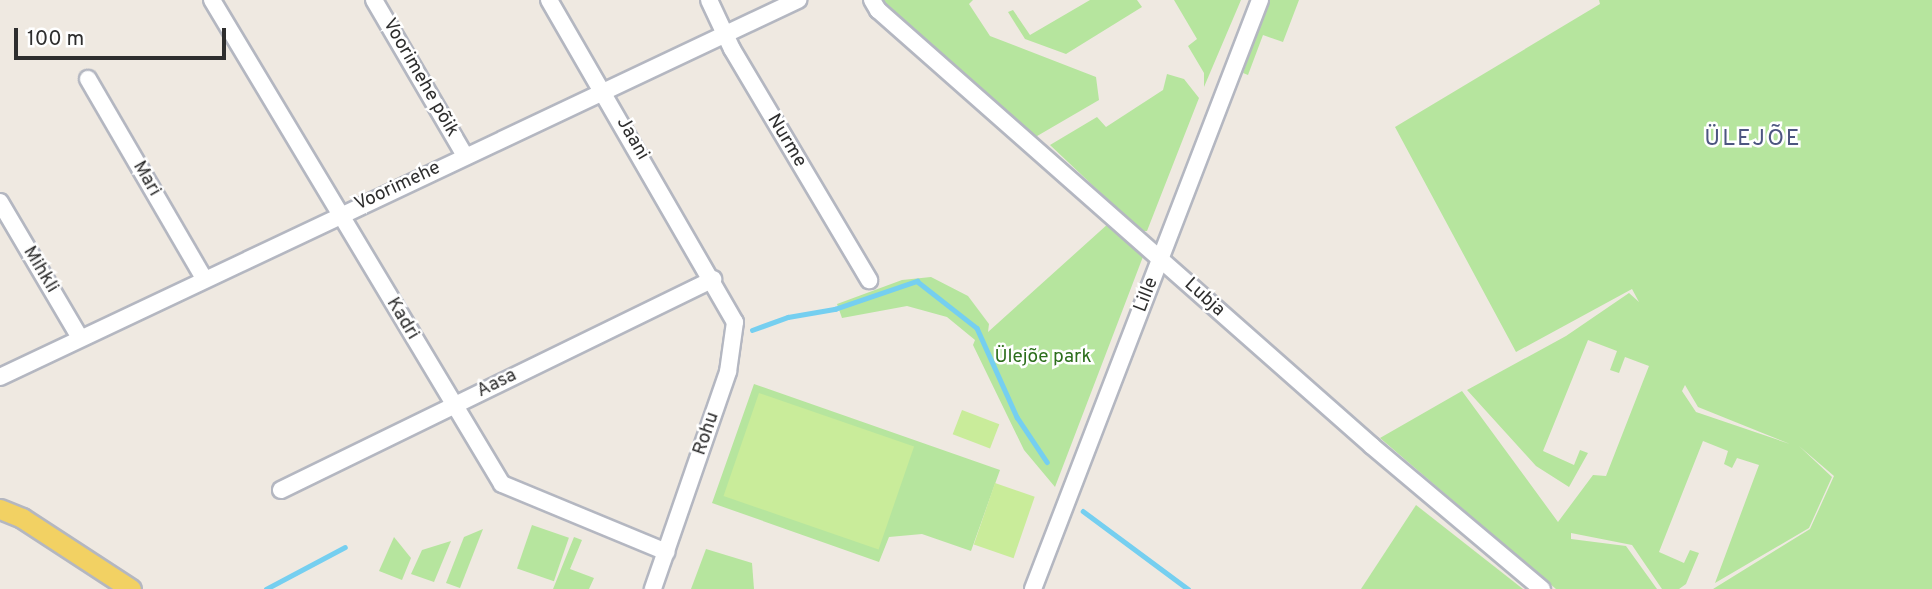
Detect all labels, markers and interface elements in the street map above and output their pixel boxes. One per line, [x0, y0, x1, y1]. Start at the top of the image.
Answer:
scale bar [18, 14, 229, 58]
street label: Voorimehe põik [377, 15, 463, 141]
text: 100 m [27, 26, 84, 53]
street label: Nurme [761, 110, 811, 172]
street label: Jaani [611, 113, 653, 165]
district label: ÜLEJÕE [1705, 126, 1801, 154]
street label: Mari [127, 157, 165, 201]
street label: Voorimehe [352, 157, 444, 217]
street label: Mihkli [17, 242, 63, 298]
street label: Lille [1130, 274, 1164, 316]
street label: Lubja [1179, 274, 1229, 322]
street label: Kadri [381, 294, 423, 344]
park label: Ülejõe park [994, 347, 1092, 369]
street label: Aasa [473, 365, 521, 403]
street label: Rohu [689, 409, 725, 459]

